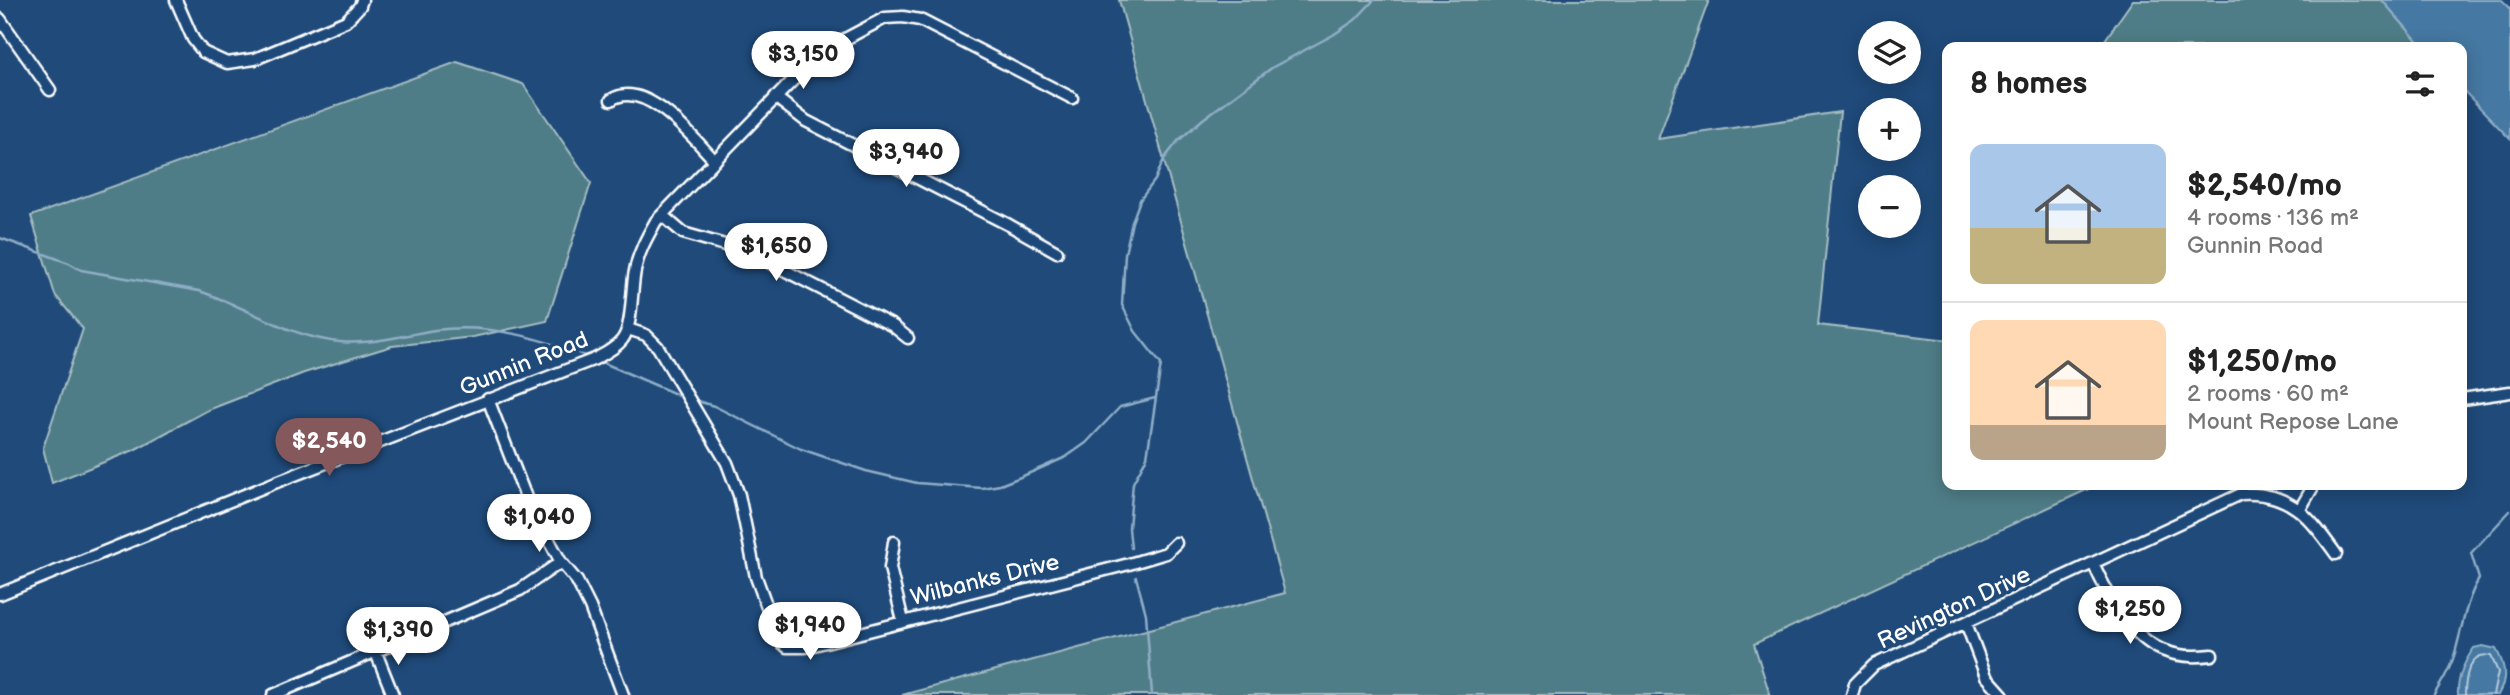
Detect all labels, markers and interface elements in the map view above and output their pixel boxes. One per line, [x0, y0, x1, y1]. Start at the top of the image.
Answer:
map controls [1858, 21, 1921, 238]
button: layers [1858, 21, 1921, 84]
pin: $3,150 [746, 32, 860, 91]
text: $3,150 [768, 40, 838, 68]
icon: filters [2401, 65, 2439, 103]
text: 8 homes [1970, 66, 2087, 102]
button: + [1858, 98, 1921, 161]
pin: $3,940 [849, 130, 963, 189]
text: $3,940 [868, 138, 944, 166]
text: $2,540/mo [2187, 168, 2342, 204]
icon: home [2026, 172, 2110, 256]
button: − [1858, 175, 1921, 238]
text: 4 rooms · 136 m² [2187, 204, 2359, 232]
pin: $1,650 [719, 224, 833, 283]
text: $1,650 [740, 232, 812, 260]
text: Gunnin Road [2187, 232, 2323, 260]
street label: Gunnin Road [456, 326, 592, 402]
text: $1,250/mo [2187, 344, 2337, 380]
icon: home [2026, 348, 2110, 432]
text: 2 rooms · 60 m² [2187, 380, 2349, 408]
text: Mount Repose Lane [2187, 408, 2399, 436]
pin: $2,540 [272, 419, 386, 478]
text: $2,540 [291, 427, 367, 455]
pin: $1,040 [482, 494, 596, 554]
text: $1,040 [503, 503, 575, 531]
street label: Wilbanks Drive [908, 548, 1062, 612]
street label: Revington Drive [1873, 560, 2035, 656]
pin: $1,250 [2073, 586, 2187, 646]
text: $1,250 [2094, 595, 2166, 623]
pin: $1,940 [753, 602, 867, 662]
pin: $1,390 [341, 608, 455, 667]
text: $1,940 [774, 611, 846, 639]
text: $1,390 [362, 616, 434, 644]

